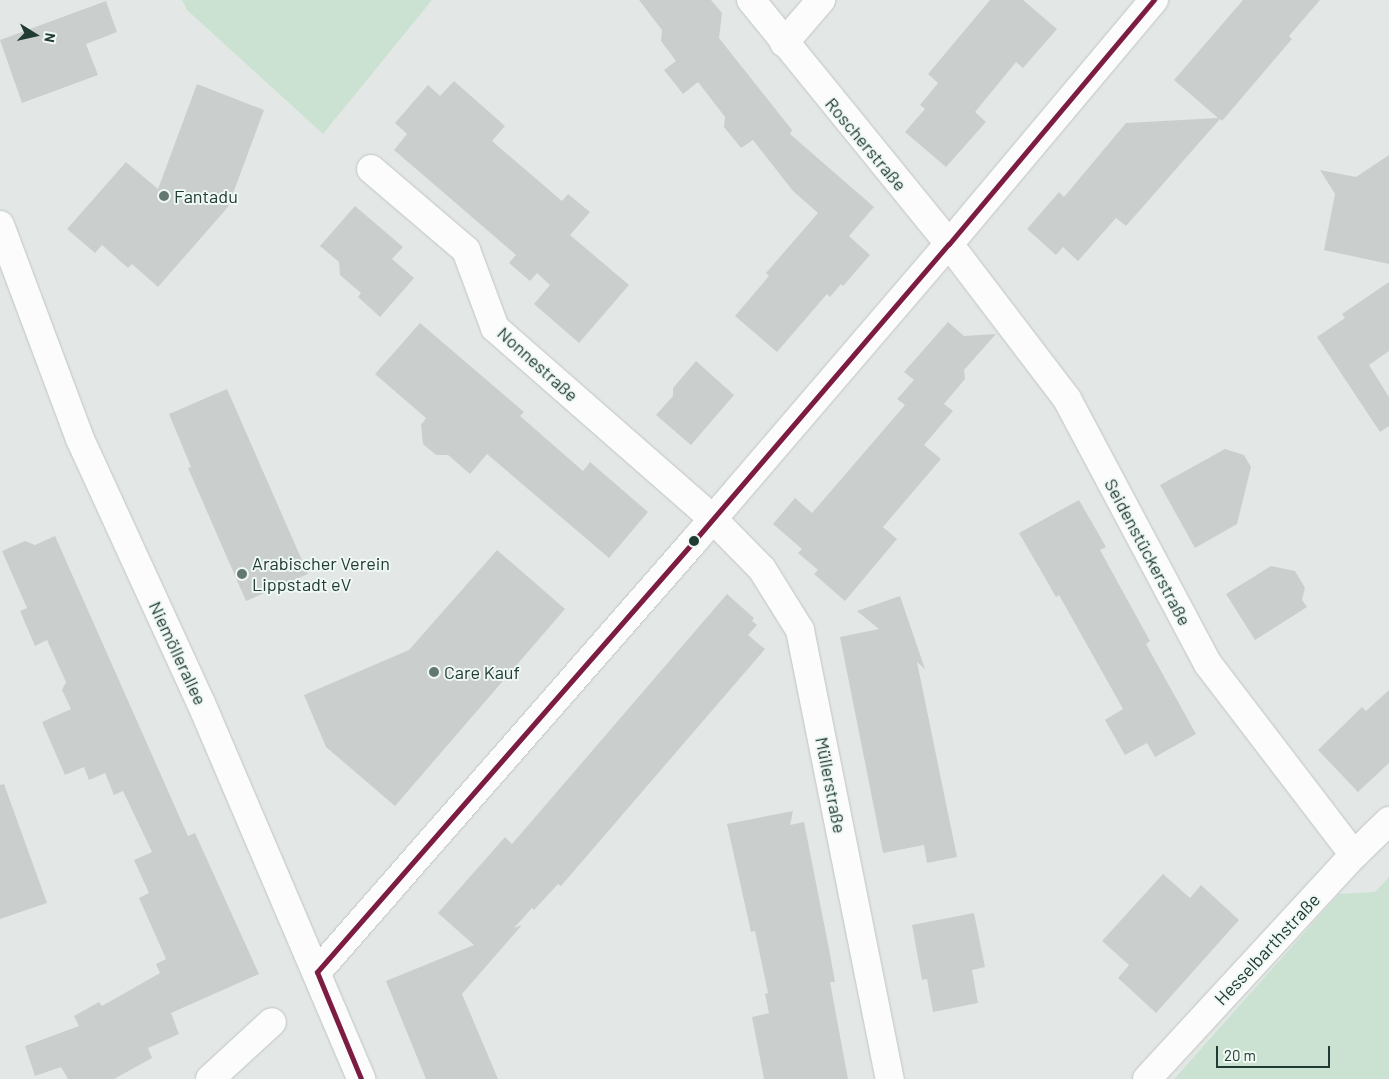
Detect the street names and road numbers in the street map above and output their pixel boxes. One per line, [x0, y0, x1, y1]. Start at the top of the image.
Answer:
street label: Roscherstraße [821, 93, 911, 195]
street label: Nonnestraße [493, 322, 583, 406]
street label: Seidenstückerstraße [1100, 475, 1196, 629]
street label: Niemöllerallee [145, 598, 211, 708]
street label: Müllerstraße [811, 735, 851, 835]
street label: Hesselbarthstraße [1210, 889, 1324, 1009]

